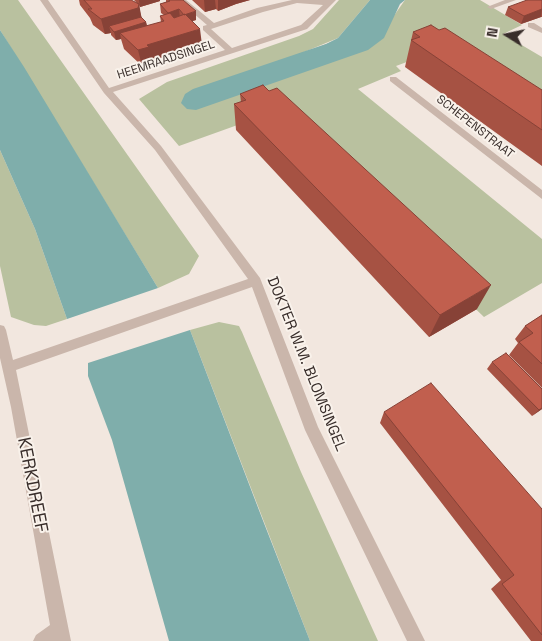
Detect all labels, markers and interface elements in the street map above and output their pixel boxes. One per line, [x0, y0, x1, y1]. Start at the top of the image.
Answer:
north arrow [482, 10, 532, 60]
text: N [483, 26, 502, 39]
street label: HEEMRAADSINGEL [115, 37, 217, 83]
street label: SCHEPENSTRAAT [433, 92, 517, 162]
street label: DOKTER W.M. BLOMSINGEL [263, 274, 349, 454]
street label: KERKDREEF [12, 435, 52, 535]

